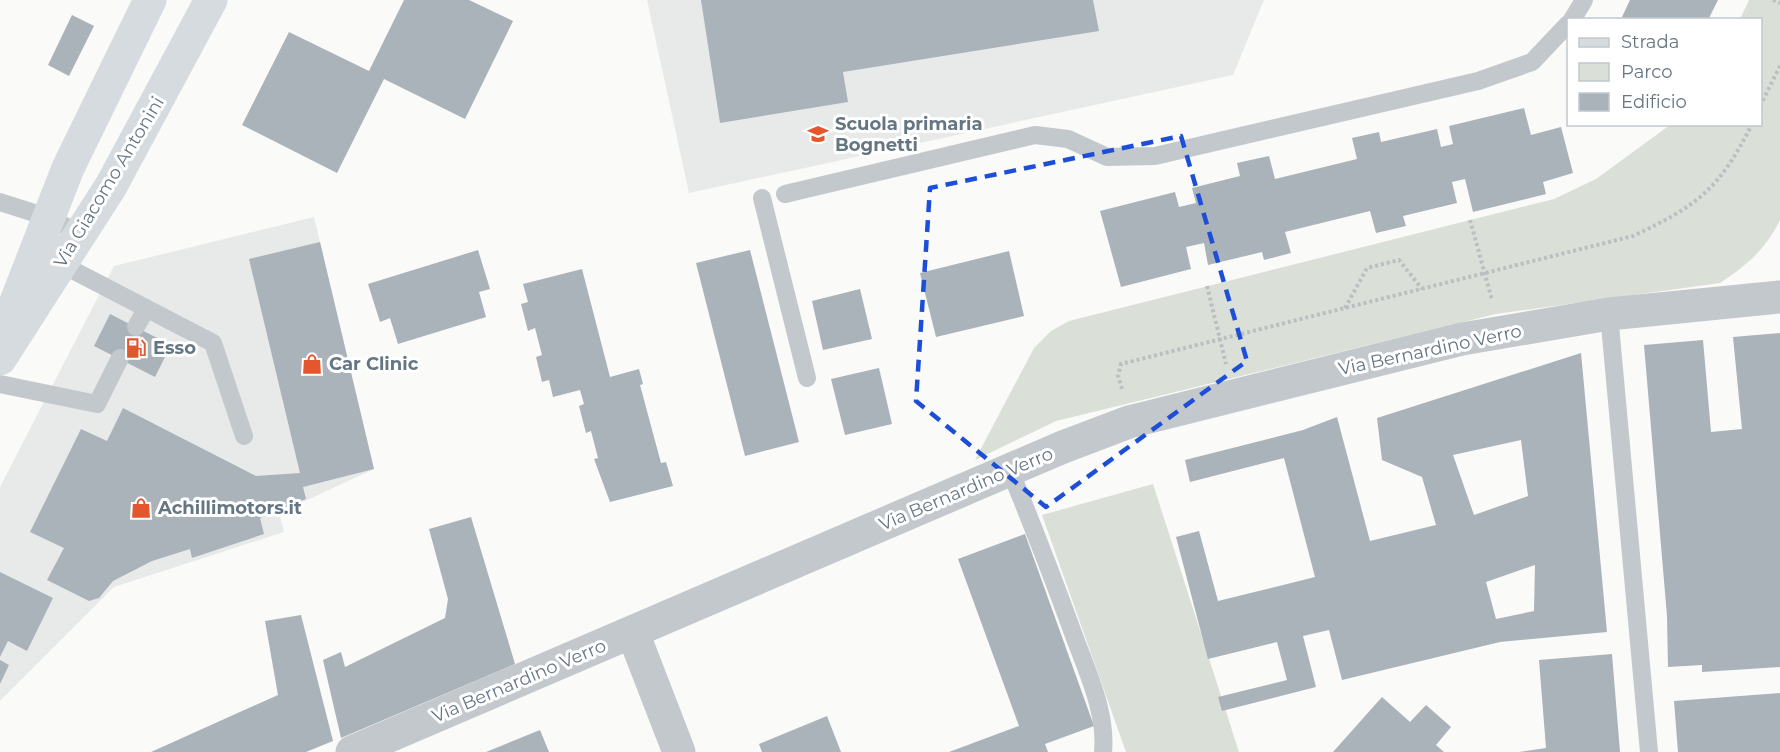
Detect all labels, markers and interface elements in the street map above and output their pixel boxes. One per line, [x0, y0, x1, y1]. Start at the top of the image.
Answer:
legend [1567, 18, 1762, 126]
text: Strada [1621, 31, 1679, 53]
text: Parco [1621, 61, 1673, 83]
text: Edificio [1621, 91, 1687, 113]
street label: Via Giacomo Antonini [49, 93, 169, 271]
place label: Scuola primaria Bognetti [835, 113, 983, 156]
school or university icon: Scuola primaria Bognetti [806, 122, 830, 146]
street label: Via Bernardino Verro [1336, 320, 1524, 380]
fuel station icon: Esso [124, 336, 148, 360]
place label: Esso [153, 337, 196, 359]
shop icon: Car Clinic [300, 352, 324, 376]
place label: Car Clinic [329, 353, 419, 375]
street label: Via Bernardino Verro [876, 442, 1056, 536]
shop icon: Achillimotors.it [129, 496, 153, 520]
place label: Achillimotors.it [157, 497, 302, 519]
street label: Via Bernardino Verro [429, 634, 609, 728]

